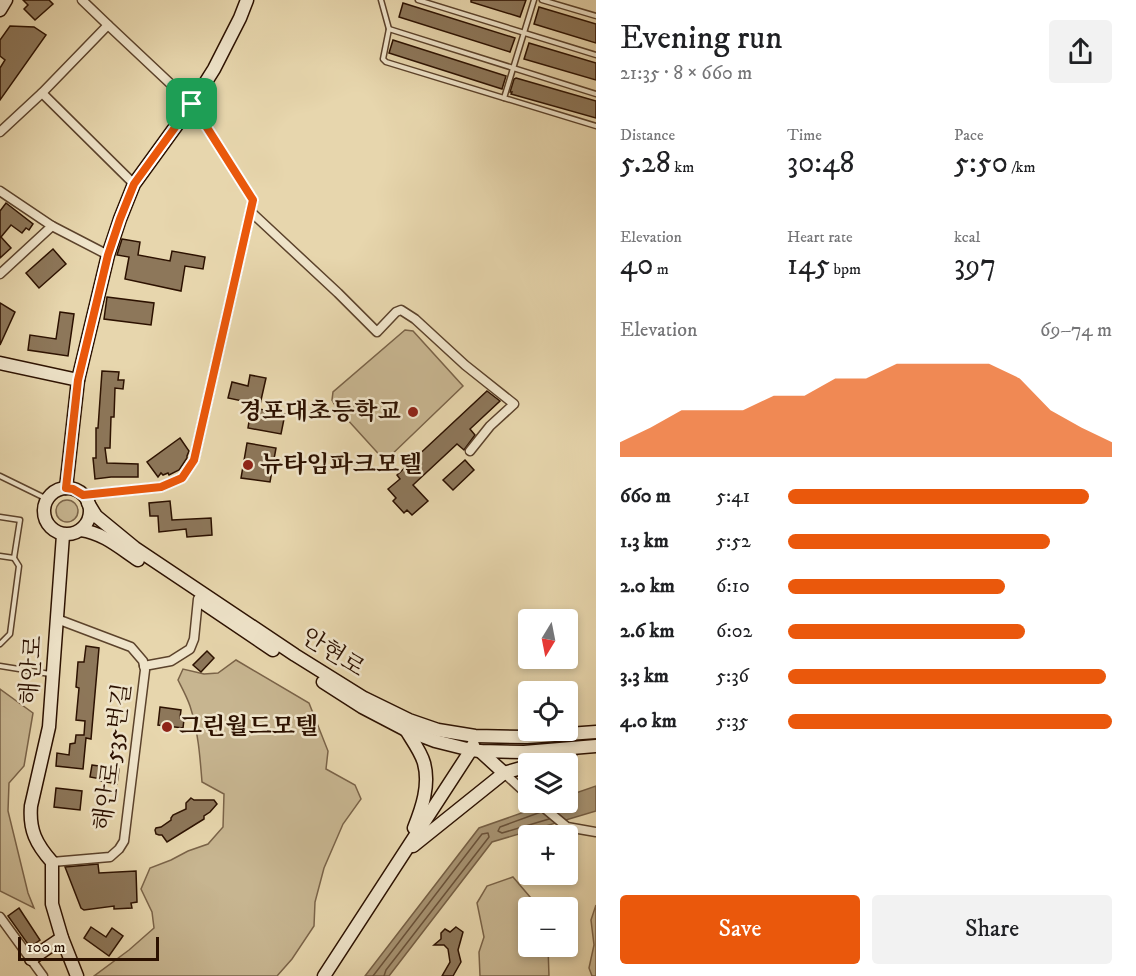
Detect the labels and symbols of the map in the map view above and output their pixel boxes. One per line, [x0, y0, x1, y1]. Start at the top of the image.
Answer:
pin [166, 78, 217, 129]
place label: 경포대초등학교 [239, 397, 401, 427]
marker: 경포대초등학교 [406, 405, 420, 419]
place label: 뉴타임파크모텔 [260, 450, 422, 480]
marker: 뉴타임파크모텔 [241, 458, 255, 472]
north arrow [518, 609, 578, 669]
street label: 안현로 [296, 622, 370, 684]
street label: 해안로 [15, 634, 49, 706]
street label: 해안로535번길 [88, 681, 138, 833]
place label: 그린월드모텔 [179, 712, 318, 742]
marker: 그린월드모텔 [160, 720, 174, 734]
scale bar [18, 934, 159, 962]

